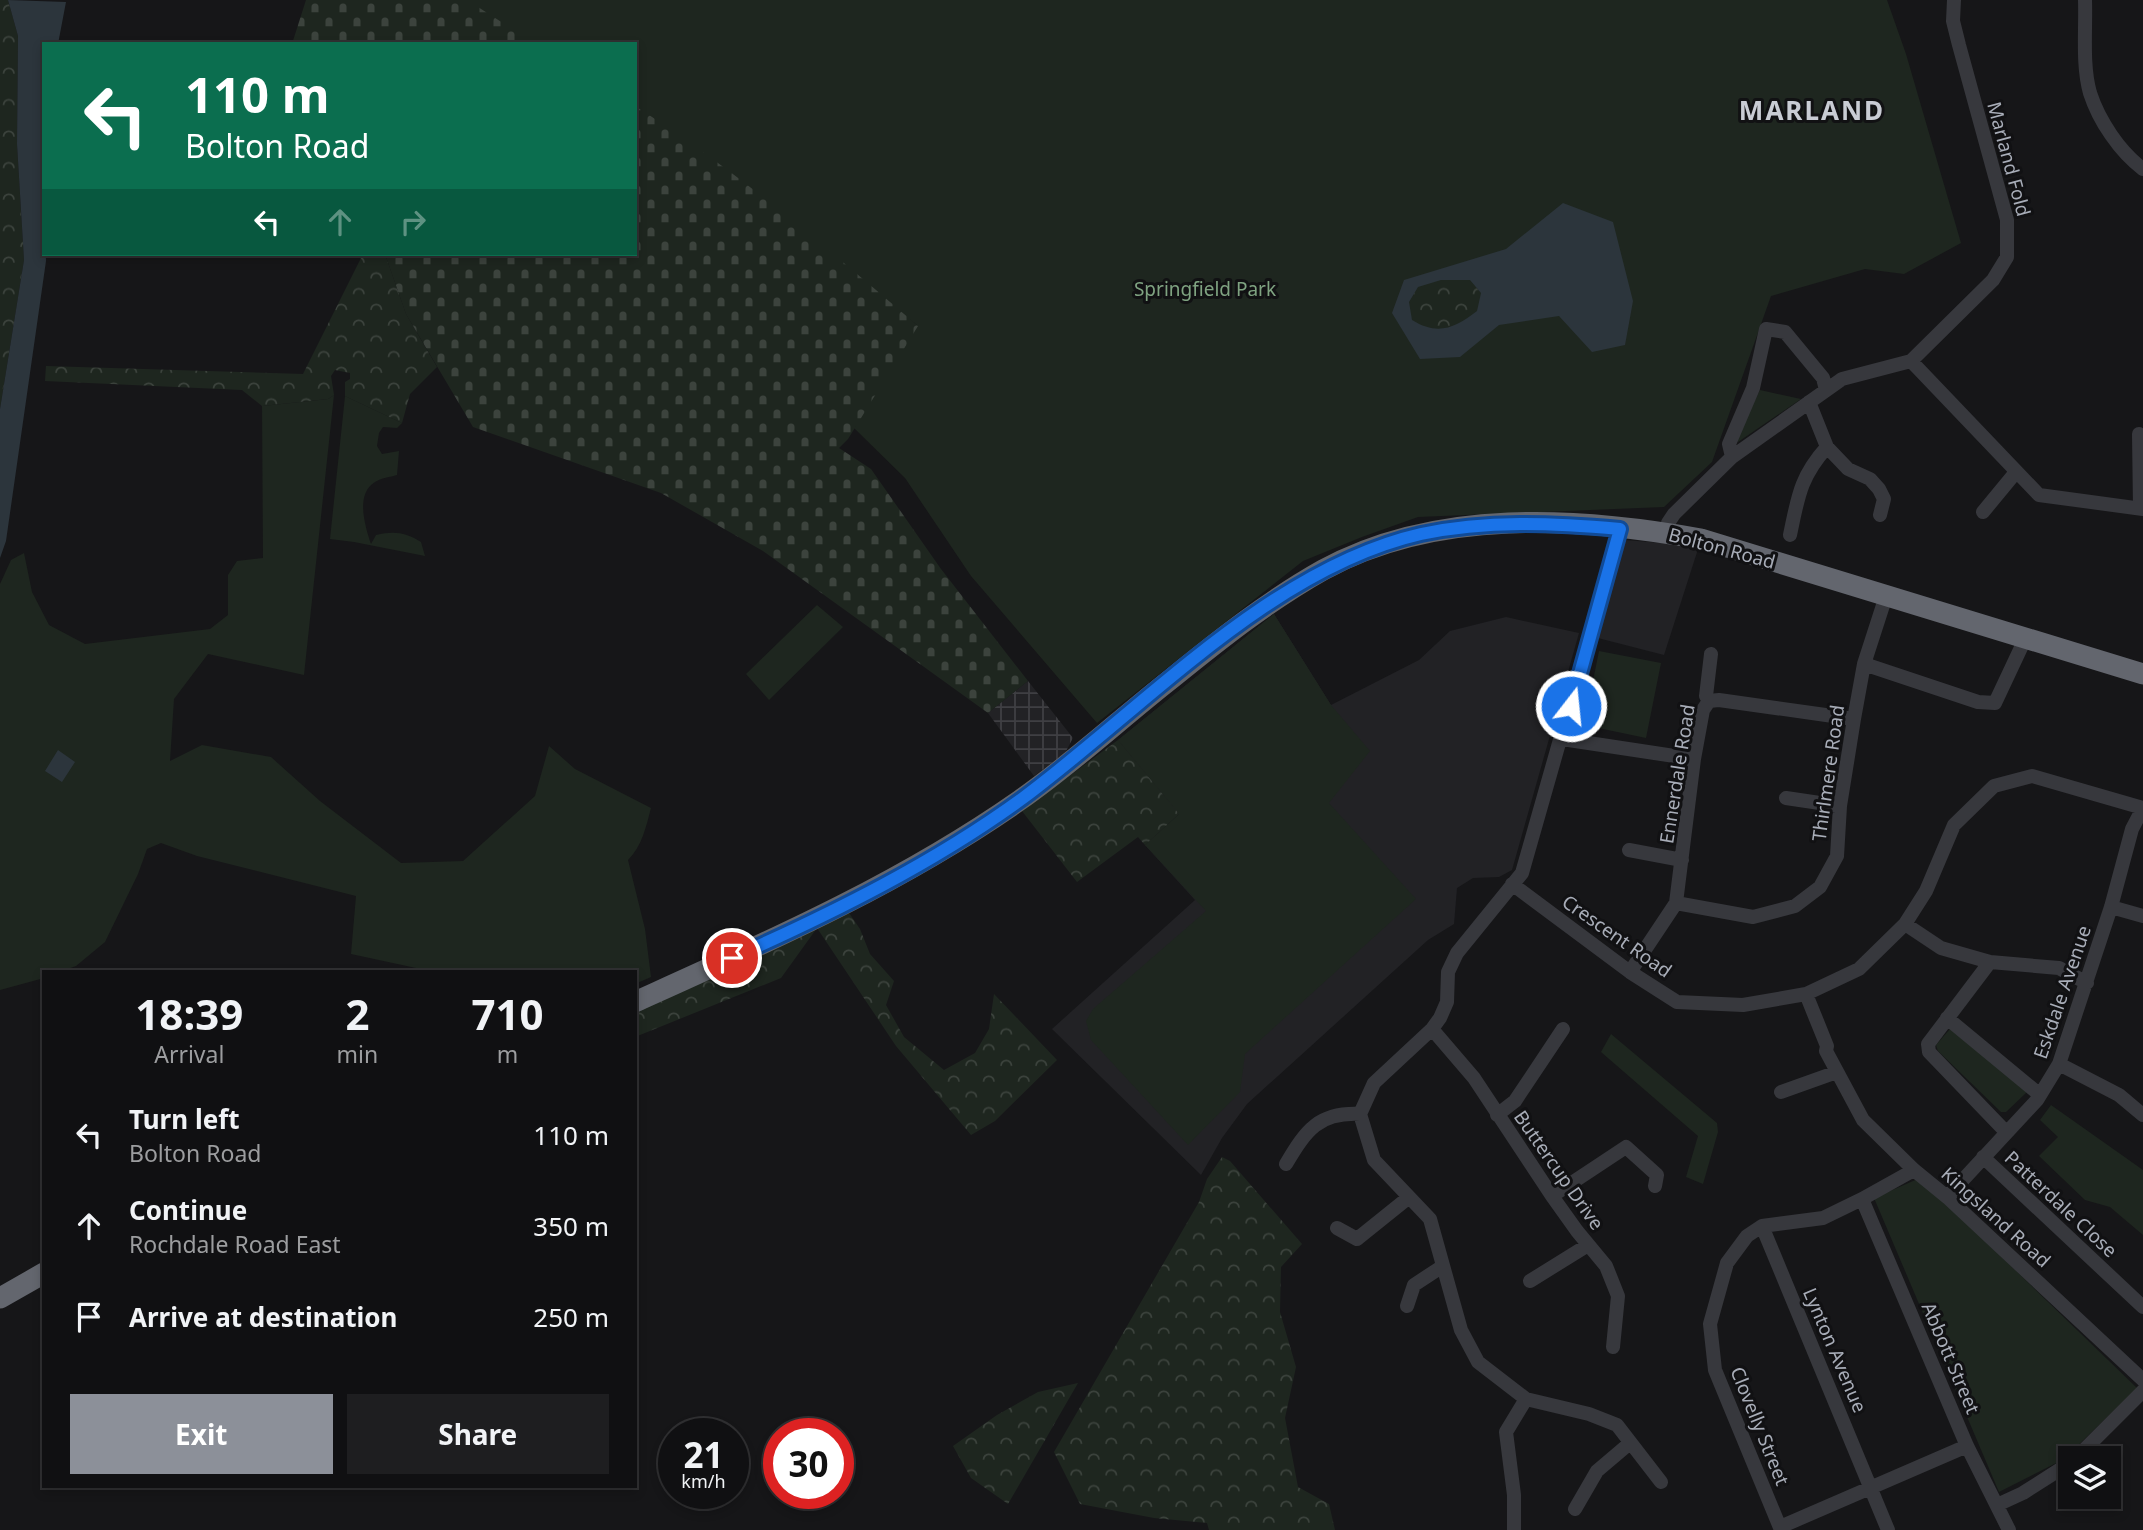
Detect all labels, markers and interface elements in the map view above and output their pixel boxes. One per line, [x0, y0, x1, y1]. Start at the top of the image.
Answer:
text: 110 m [185, 61, 330, 127]
icon: left [70, 70, 161, 161]
district label: MARLAND [1739, 92, 1885, 128]
street label: Marland Fold [1981, 99, 2037, 219]
text: Bolton Road [185, 124, 369, 167]
icon: left [248, 203, 286, 241]
icon: ahead [321, 203, 359, 241]
icon: right [394, 203, 432, 241]
park label: Springfield Park [1134, 276, 1276, 302]
street label: Bolton Road [1666, 521, 1778, 575]
position arrow [1534, 669, 1608, 743]
street label: Ennerdale Road [1653, 702, 1701, 846]
street label: Thirlmere Road [1806, 703, 1850, 843]
street label: Crescent Road [1557, 889, 1677, 983]
street label: Eskdale Avenue [2027, 922, 2097, 1062]
pin [702, 928, 762, 988]
icon: arrive [713, 939, 751, 977]
text: 18:39 [135, 985, 243, 1042]
text: 2 [345, 985, 369, 1042]
text: 710 [472, 985, 544, 1042]
text: Arrival [154, 1038, 224, 1070]
text: min [337, 1038, 378, 1070]
text: m [497, 1038, 518, 1070]
text: Turn left [129, 1101, 240, 1137]
street label: Buttercup Drive [1508, 1105, 1610, 1235]
icon: left [70, 1116, 108, 1154]
text: 110 m [533, 1117, 609, 1153]
text: Bolton Road [129, 1137, 261, 1169]
street label: Patterdale Close [1999, 1145, 2123, 1263]
street label: Kingsland Road [1936, 1161, 2056, 1273]
text: Continue [129, 1192, 247, 1228]
icon: ahead [70, 1207, 108, 1245]
text: 350 m [533, 1208, 609, 1244]
text: Rochdale Road East [129, 1228, 341, 1260]
street label: Lynton Avenue [1797, 1284, 1873, 1416]
icon: arrive [70, 1298, 108, 1336]
street label: Abbott Street [1916, 1298, 1986, 1418]
text: Arrive at destination [129, 1299, 398, 1335]
text: 250 m [533, 1299, 609, 1335]
street label: Clovelly Street [1724, 1363, 1796, 1489]
button: Exit [70, 1394, 333, 1474]
button: Share [347, 1394, 609, 1474]
speed limit sign: 30 [763, 1418, 854, 1509]
text: 21 [683, 1431, 724, 1478]
map controls [2058, 1446, 2121, 1509]
button: layers [2058, 1446, 2121, 1509]
text: km/h [681, 1469, 726, 1493]

